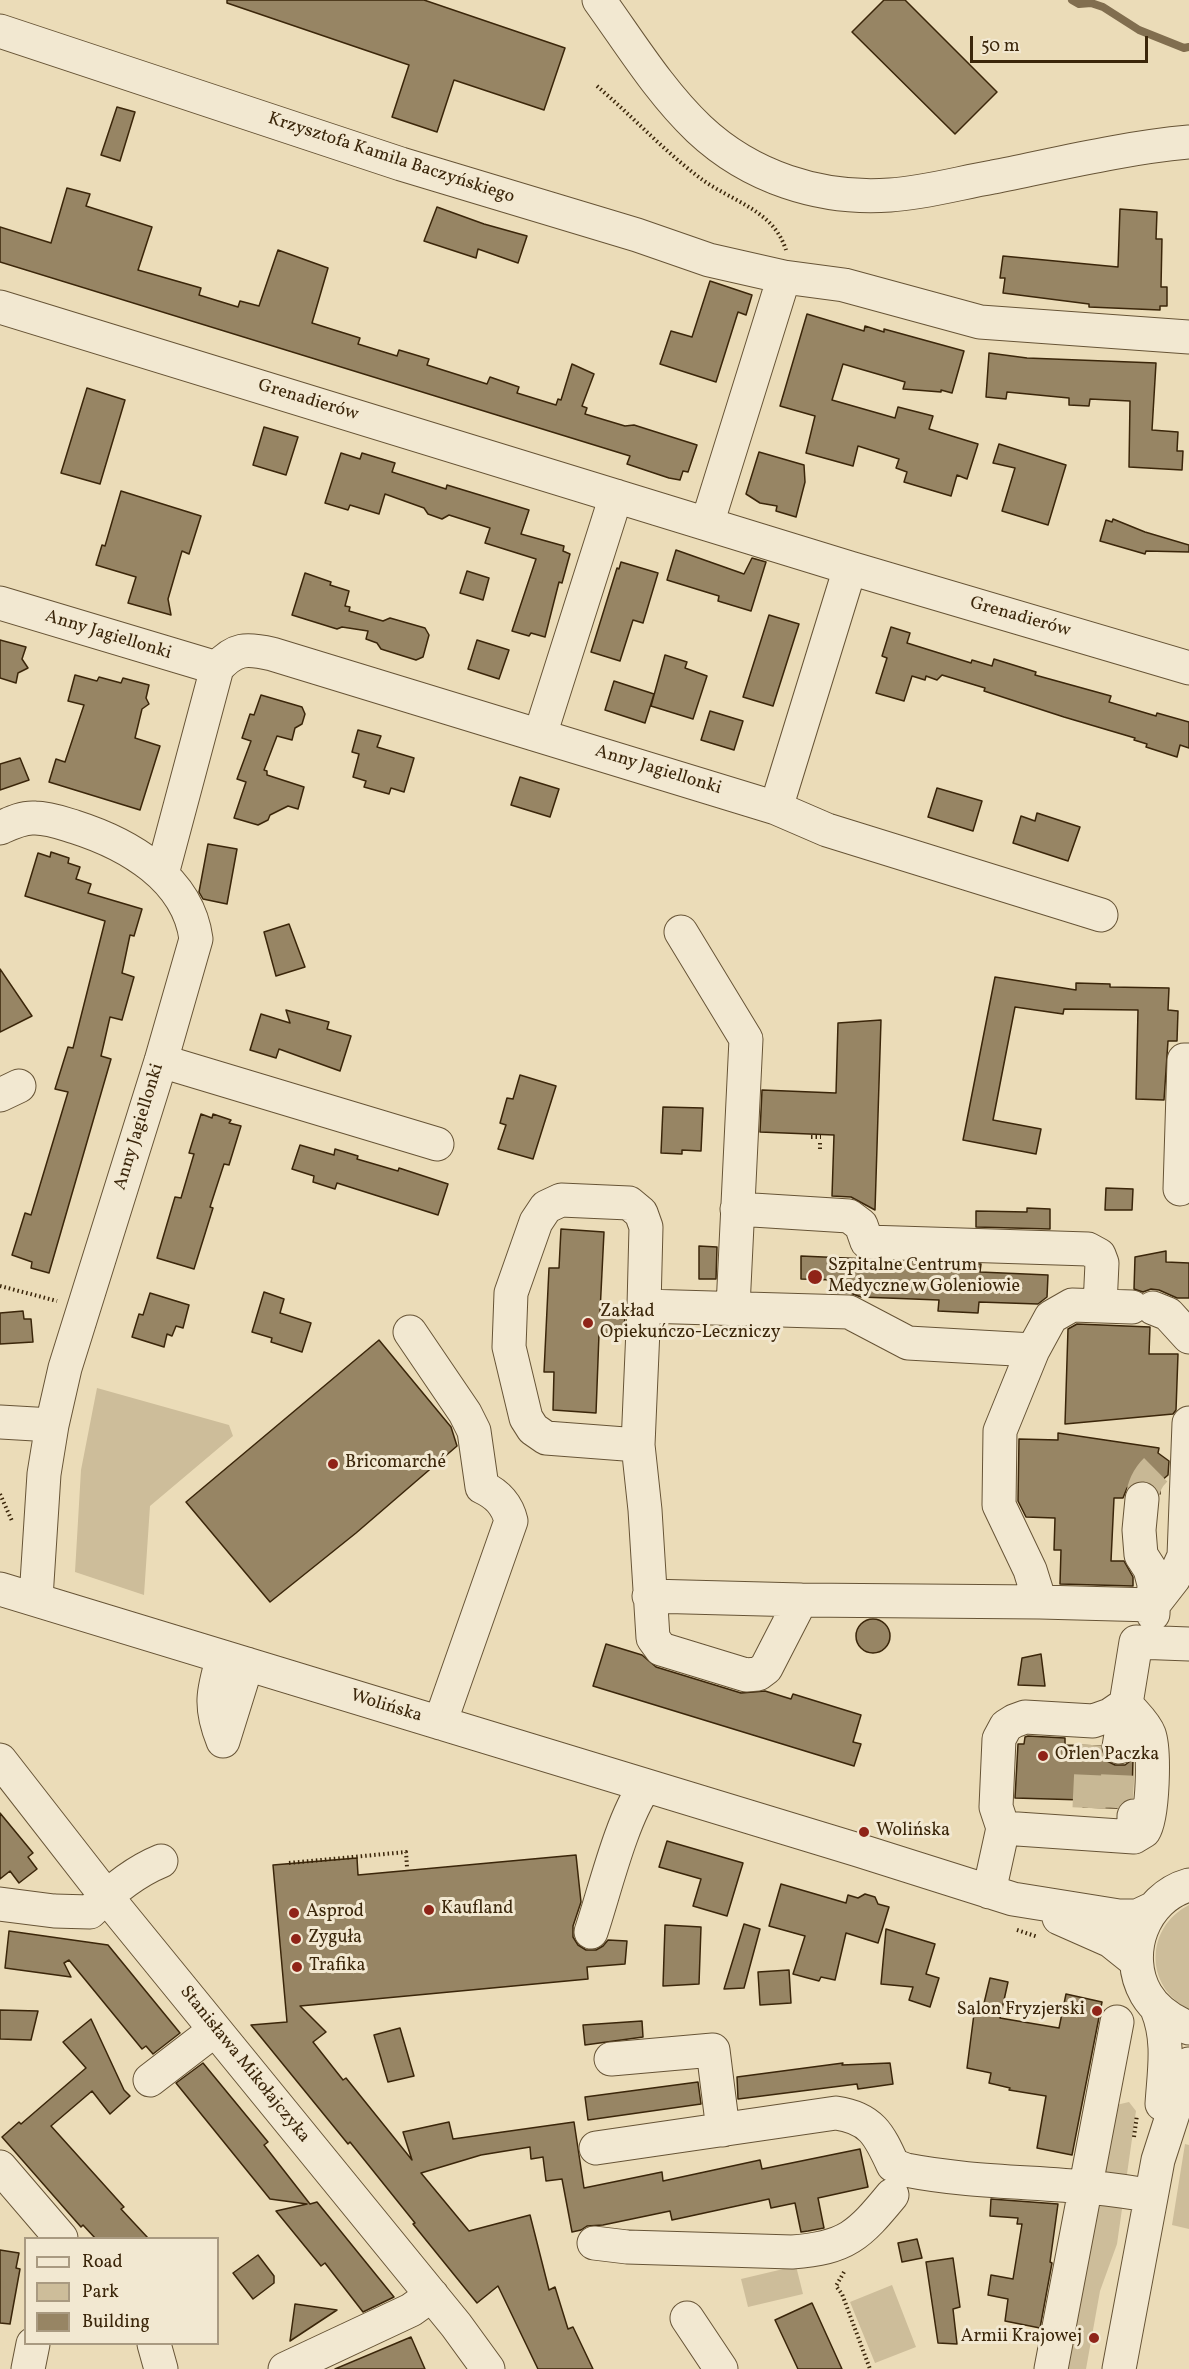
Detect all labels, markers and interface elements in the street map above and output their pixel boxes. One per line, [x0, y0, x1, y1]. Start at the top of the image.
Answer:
scale bar [973, 24, 1152, 62]
text: 50 m [981, 34, 1020, 59]
street label: Krzysztofa Kamila Baczyńskiego [265, 109, 517, 209]
street label: Grenadierów [255, 375, 361, 427]
street label: Grenadierów [967, 593, 1073, 643]
street label: Anny Jagiellonki [42, 607, 174, 665]
street label: Anny Jagiellonki [592, 742, 724, 800]
street label: Anny Jagiellonki [111, 1061, 169, 1193]
place label: Szpitalne Centrum Medyczne w Goleniowie [828, 1256, 1020, 1298]
marker: Szpitalne Centrum Medyczne w Goleniowie [806, 1268, 824, 1286]
place label: Zakład Opiekuńczo-Leczniczy [600, 1302, 780, 1344]
marker: Zakład Opiekuńczo-Leczniczy [581, 1316, 595, 1330]
place label: Bricomarché [345, 1453, 446, 1475]
marker: Bricomarché [326, 1457, 340, 1471]
street label: Wolińska [347, 1686, 425, 1728]
place label: Orlen Paczka [1055, 1745, 1159, 1767]
marker: Orlen Paczka [1036, 1749, 1050, 1763]
place label: Wolińska [876, 1821, 950, 1843]
marker: Wolińska [857, 1825, 871, 1839]
place label: Kaufland [441, 1899, 513, 1921]
place label: Asprod [306, 1902, 364, 1924]
marker: Kaufland [422, 1903, 436, 1917]
marker: Asprod [287, 1906, 301, 1920]
place label: Zyguła [308, 1928, 362, 1950]
marker: Zyguła [289, 1932, 303, 1946]
place label: Trafika [309, 1956, 365, 1978]
marker: Trafika [290, 1960, 304, 1974]
street label: Stanisława Mikołajczyka [174, 1982, 314, 2148]
place label: Salon Fryzjerski [957, 2000, 1085, 2022]
marker: Salon Fryzjerski [1090, 2004, 1104, 2018]
legend [24, 2237, 219, 2345]
text: Road [82, 2250, 123, 2275]
text: Park [82, 2280, 119, 2305]
text: Building [82, 2310, 150, 2335]
place label: Armii Krajowej [961, 2327, 1082, 2349]
marker: Armii Krajowej [1087, 2331, 1101, 2345]

